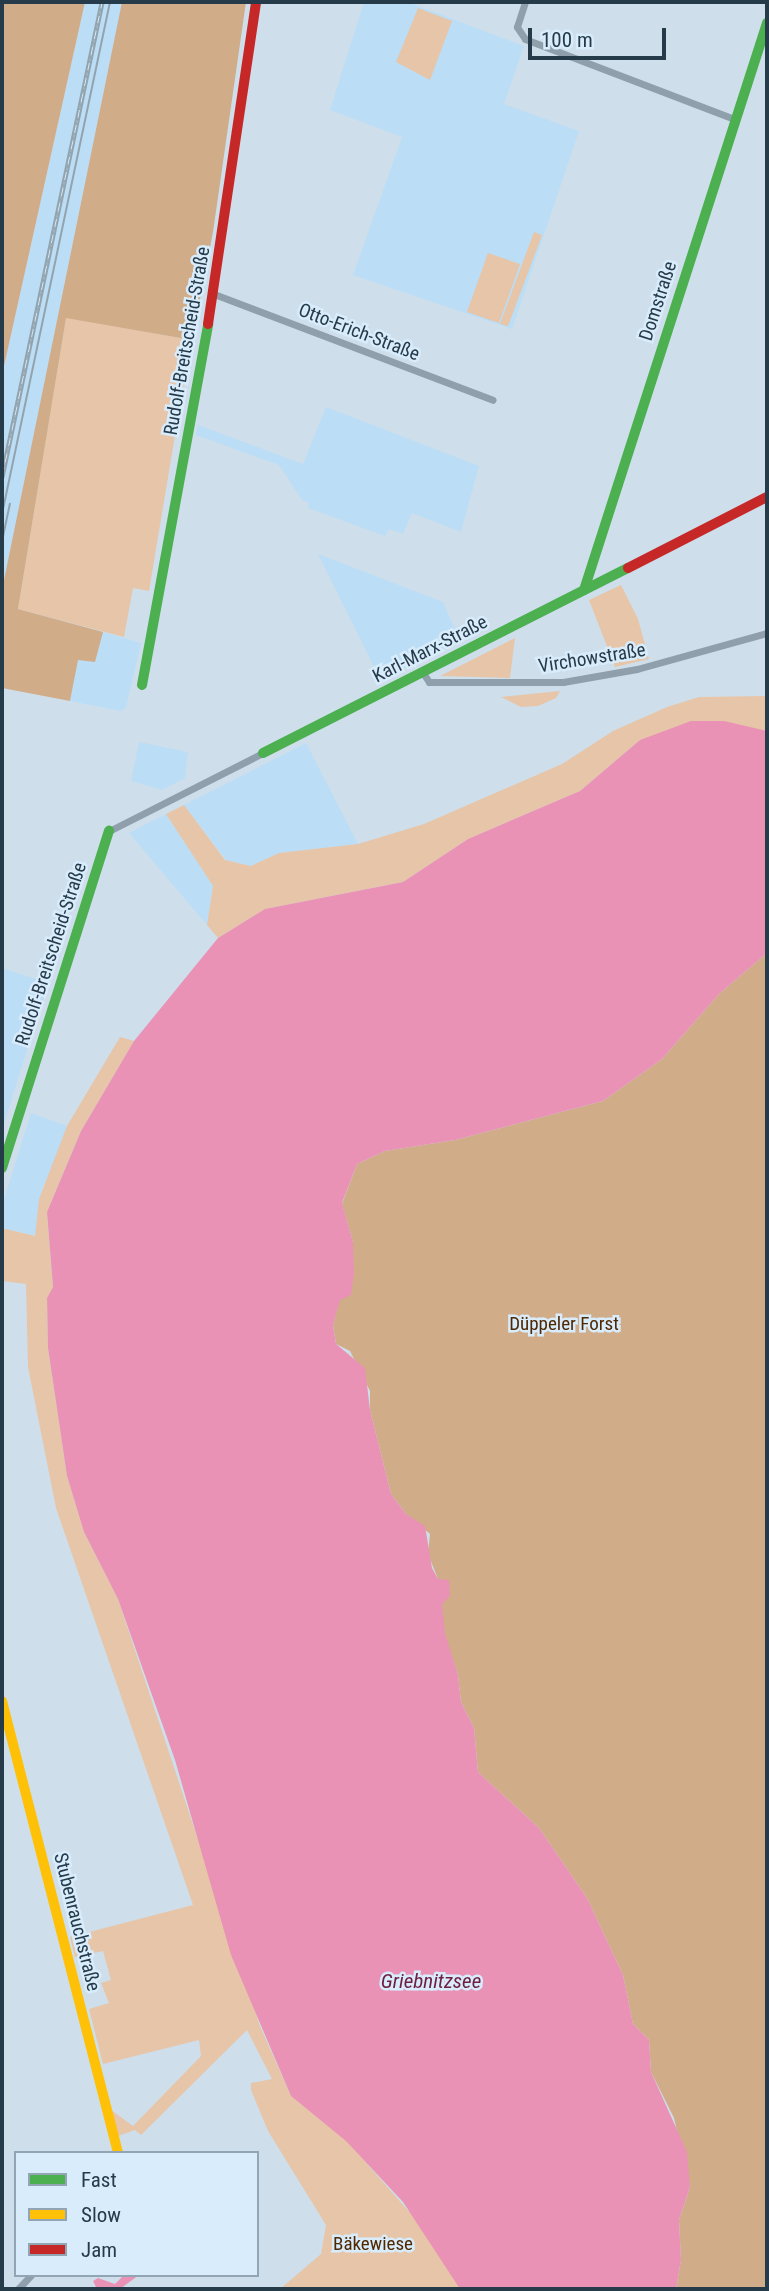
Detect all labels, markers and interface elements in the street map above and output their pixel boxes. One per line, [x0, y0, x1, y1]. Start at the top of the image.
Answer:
scale bar [531, 14, 669, 58]
text: 100 m [541, 28, 593, 52]
street label: Rudolf-Breitscheid-Straße [159, 245, 215, 437]
street label: Domstraße [634, 258, 682, 344]
street label: Otto-Erich-Straße [295, 298, 423, 366]
street label: Karl-Marx-Straße [369, 610, 491, 688]
street label: Virchowstraße [537, 638, 647, 678]
street label: Rudolf-Breitscheid-Straße [11, 860, 91, 1048]
park label: Düppeler Forst [509, 1313, 619, 1335]
street label: Stubenrauchstraße [49, 1851, 105, 1993]
water label: Griebnitzsee [381, 1968, 481, 1994]
legend [14, 2151, 259, 2277]
text: Fast [81, 2168, 117, 2192]
text: Slow [81, 2203, 121, 2227]
park label: Bäkewiese [333, 2233, 413, 2255]
text: Jam [81, 2238, 117, 2262]

